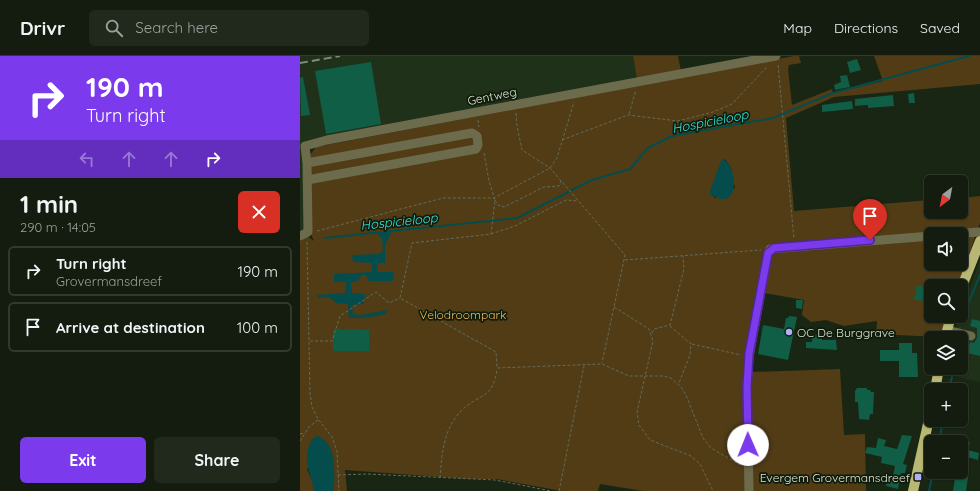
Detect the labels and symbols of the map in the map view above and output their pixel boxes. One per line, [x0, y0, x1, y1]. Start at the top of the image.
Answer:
street label: Gentweg [466, 84, 518, 108]
water label: Hospicieloop [671, 106, 751, 136]
north arrow [924, 175, 968, 219]
pin [853, 199, 887, 240]
water label: Hospicieloop [360, 209, 439, 233]
park label: Velodroompark [419, 307, 507, 322]
place label: OC De Burggrave [797, 325, 895, 340]
marker: OC De Burggrave [784, 327, 794, 337]
position arrow [727, 424, 769, 466]
place label: Evergem Grovermansdreef [760, 470, 911, 485]
marker: Evergem Grovermansdreef [913, 472, 923, 482]

